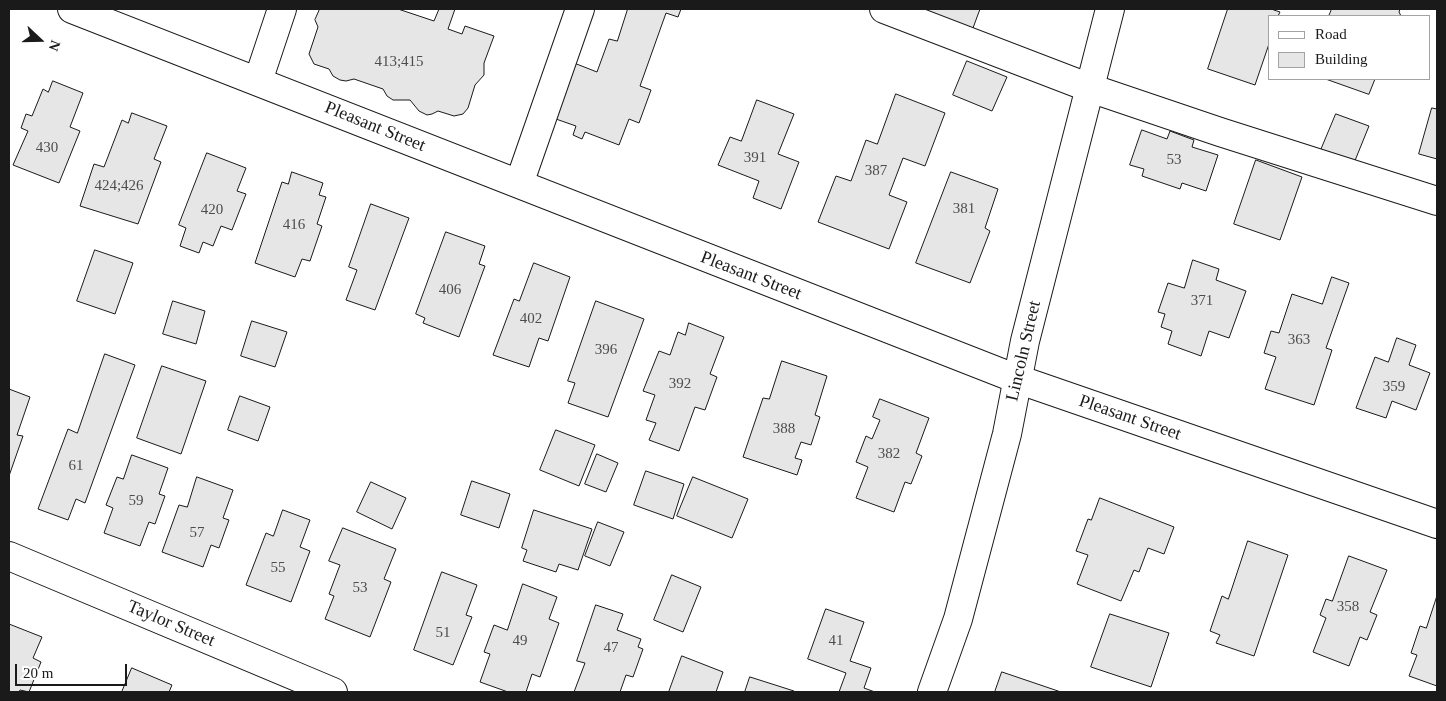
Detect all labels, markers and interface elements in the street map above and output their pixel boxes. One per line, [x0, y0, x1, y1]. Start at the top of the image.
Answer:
north arrow [15, 15, 65, 65]
legend [1268, 15, 1431, 80]
text: Road [1315, 26, 1347, 42]
text: N [46, 38, 63, 53]
text: Building [1315, 51, 1368, 67]
house number: 413;415 [374, 53, 424, 71]
street label: Pleasant Street [322, 97, 428, 157]
house number: 430 [36, 139, 58, 157]
house number: 391 [744, 149, 766, 167]
house number: 53 [1166, 151, 1182, 169]
house number: 387 [865, 162, 887, 180]
house number: 424;426 [94, 177, 144, 195]
house number: 381 [953, 200, 975, 218]
house number: 420 [201, 201, 223, 219]
house number: 416 [283, 216, 305, 234]
street label: Pleasant Street [697, 247, 805, 305]
house number: 406 [439, 281, 461, 299]
house number: 371 [1191, 292, 1213, 310]
street label: Lincoln Street [1002, 299, 1046, 403]
house number: 402 [520, 310, 542, 328]
house number: 363 [1288, 331, 1310, 349]
house number: 396 [595, 341, 617, 359]
house number: 392 [669, 375, 691, 393]
house number: 359 [1383, 378, 1405, 396]
street label: Pleasant Street [1076, 390, 1184, 446]
house number: 388 [773, 420, 795, 438]
house number: 382 [878, 445, 900, 463]
house number: 61 [68, 457, 84, 475]
house number: 59 [128, 492, 144, 510]
house number: 57 [190, 524, 204, 542]
house number: 55 [270, 559, 286, 577]
house number: 53 [352, 579, 368, 597]
street label: Taylor Street [124, 596, 218, 652]
house number: 358 [1337, 598, 1359, 616]
house number: 51 [436, 624, 450, 642]
house number: 49 [512, 632, 528, 650]
house number: 41 [828, 632, 844, 650]
house number: 47 [604, 639, 618, 657]
scale bar [18, 654, 130, 686]
text: 20 m [23, 665, 53, 681]

